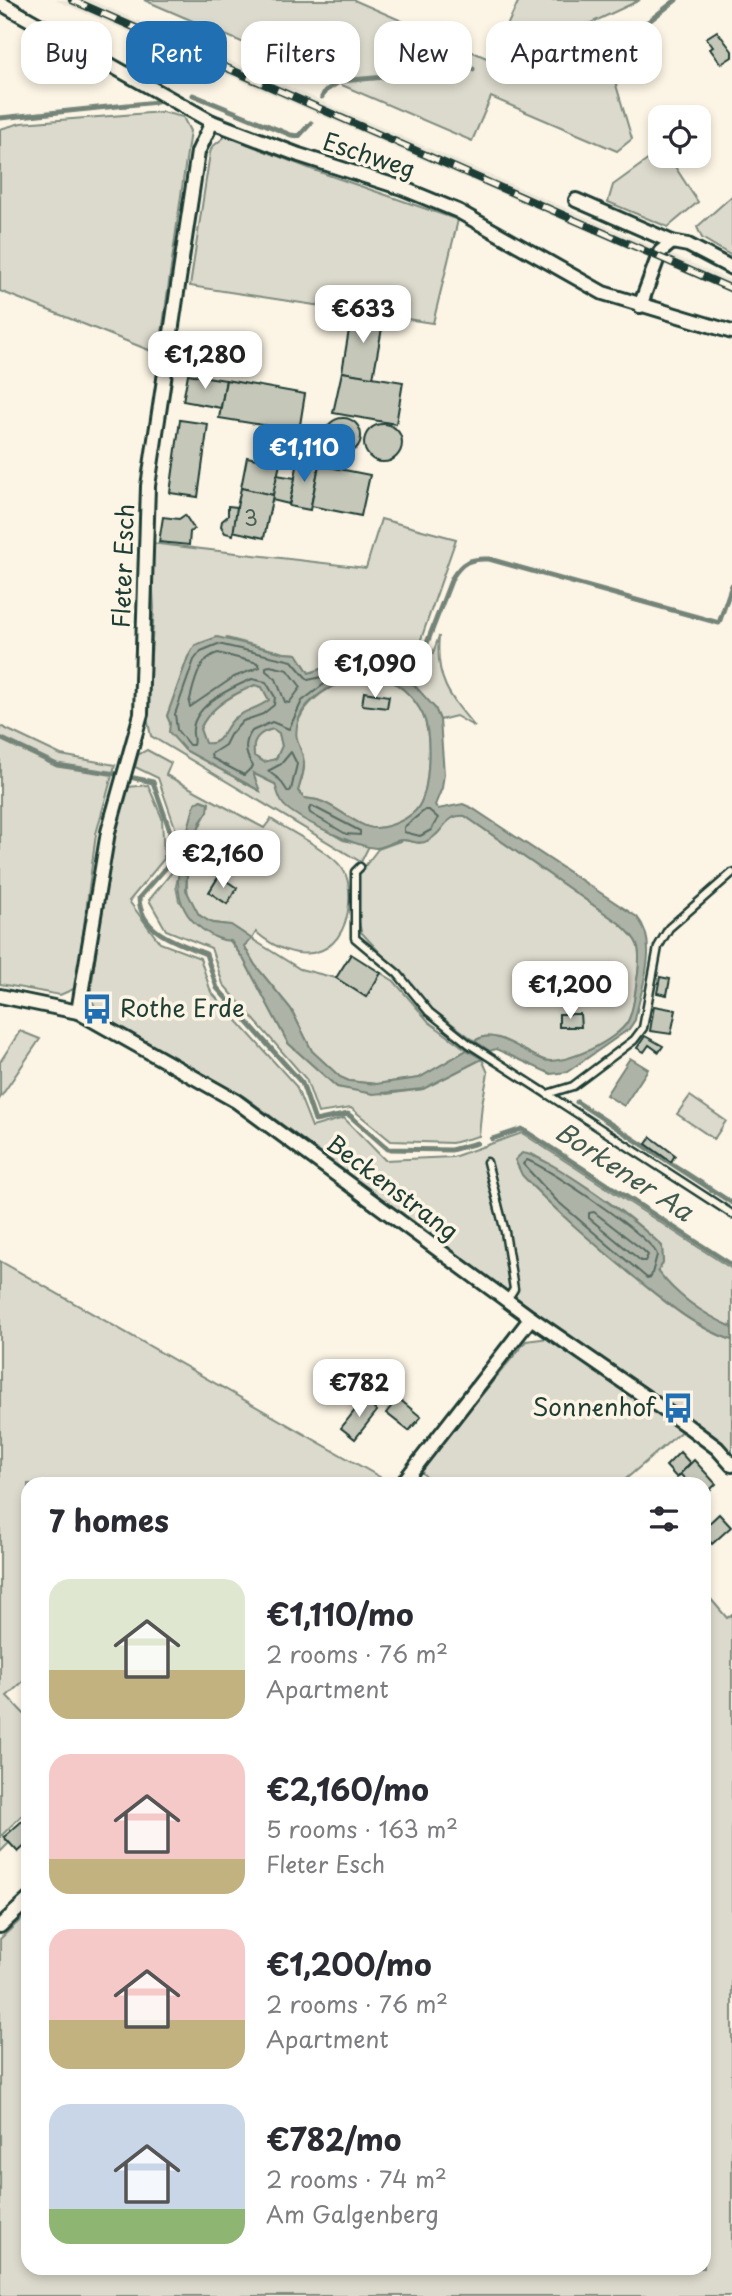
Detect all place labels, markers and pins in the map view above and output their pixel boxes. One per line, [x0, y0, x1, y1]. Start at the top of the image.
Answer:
pin: €633 [322, 286, 404, 345]
pin: €1,280 [148, 332, 262, 391]
pin: €1,110 [247, 424, 361, 484]
pin: €1,090 [318, 640, 432, 700]
pin: €2,160 [166, 830, 280, 890]
pin: €1,200 [513, 962, 627, 1021]
place label: Rothe Erde [120, 989, 245, 1025]
bus stop icon: Rothe Erde [80, 992, 114, 1026]
pin: €782 [318, 1360, 400, 1419]
place label: Sonnenhof [532, 1388, 657, 1424]
bus stop icon: Sonnenhof [661, 1391, 695, 1425]

